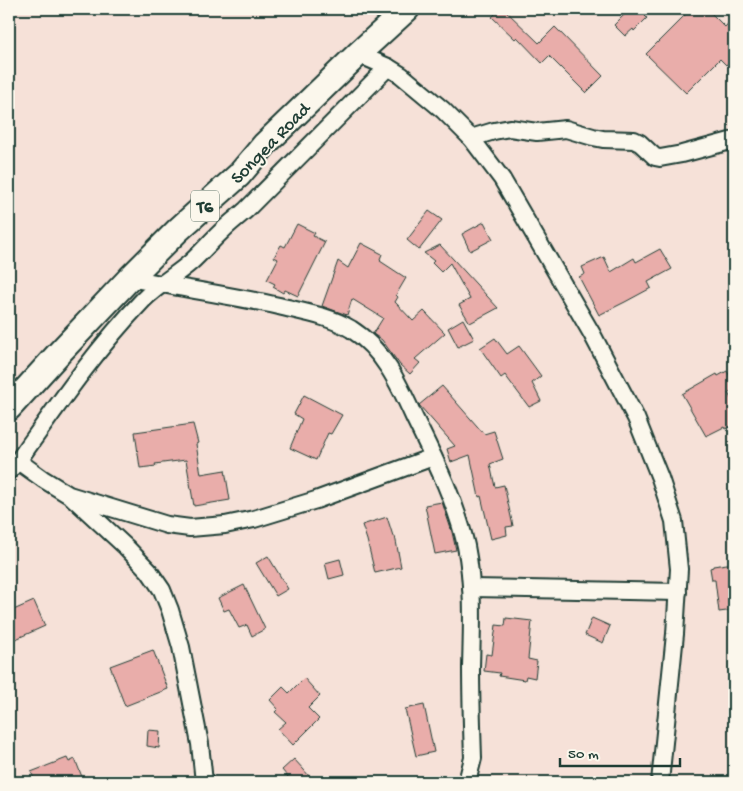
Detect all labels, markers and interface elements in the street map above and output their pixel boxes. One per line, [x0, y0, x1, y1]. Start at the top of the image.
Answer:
street label: Songea Road [227, 97, 318, 190]
road number: T6 [191, 190, 219, 222]
scale bar [560, 736, 680, 768]
text: 50 m [568, 746, 599, 764]

